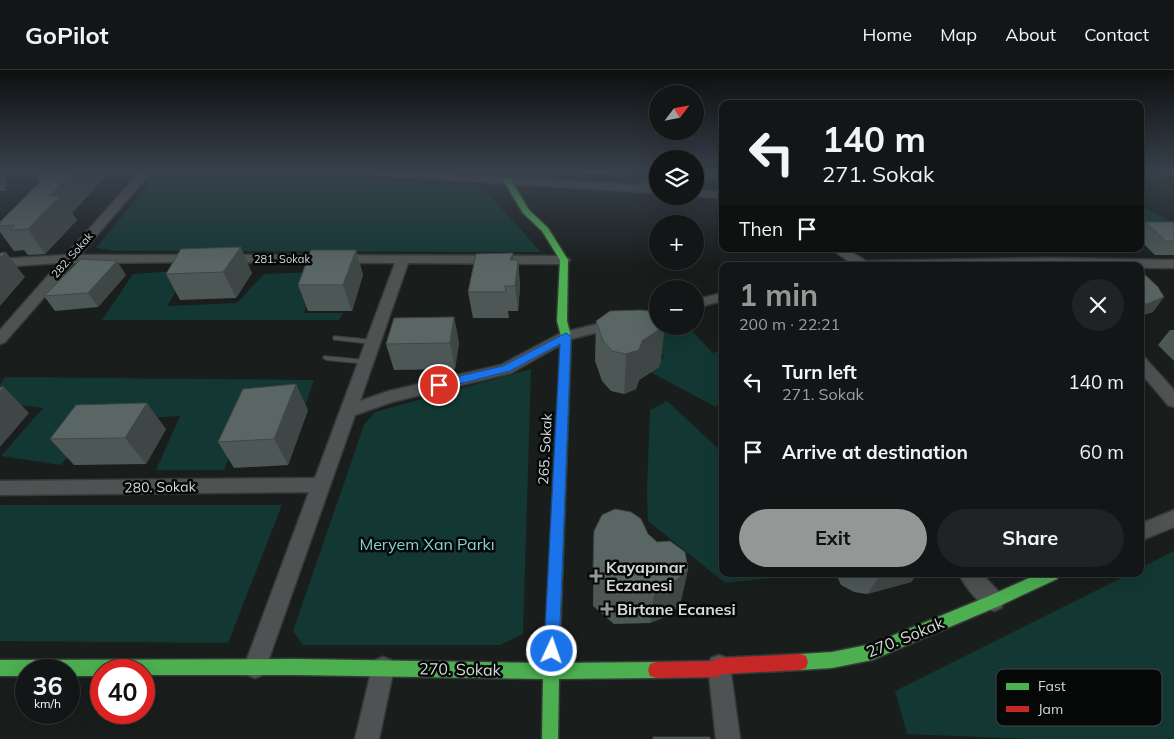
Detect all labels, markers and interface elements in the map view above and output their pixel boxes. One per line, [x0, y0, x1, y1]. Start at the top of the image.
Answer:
text: GoPilot [25, 20, 109, 50]
text: Home [862, 23, 912, 46]
text: Map [940, 23, 977, 46]
text: About [1005, 23, 1056, 46]
text: Contact [1084, 23, 1149, 46]
north arrow [649, 85, 704, 140]
map controls [649, 85, 704, 335]
text: 140 m [822, 117, 926, 161]
icon: left [739, 120, 804, 185]
button: layers [649, 150, 704, 205]
text: 271. Sokak [822, 160, 934, 188]
button: + [649, 215, 704, 270]
icon: arrive [793, 215, 821, 243]
text: Then [739, 217, 783, 241]
street label: 282. Sokak [48, 229, 96, 281]
street label: 281. Sokak [254, 252, 310, 266]
text: 1 min [739, 276, 818, 314]
button: close [1072, 279, 1124, 331]
button: − [649, 280, 704, 335]
text: 200 m · 22:21 [739, 314, 840, 334]
text: Turn left [782, 360, 857, 384]
pin [418, 364, 460, 406]
icon: left [739, 368, 767, 396]
text: 140 m [1068, 370, 1124, 394]
icon: arrive [425, 371, 453, 399]
text: 271. Sokak [782, 384, 864, 404]
street label: 265. Sokak [534, 412, 556, 485]
icon: arrive [739, 438, 767, 466]
text: Arrive at destination [782, 440, 968, 464]
text: 60 m [1080, 440, 1124, 464]
street label: 280. Sokak [124, 477, 197, 497]
button: Exit [739, 509, 927, 567]
button: Share [937, 509, 1124, 567]
park label: Meryem Xan Parkı [359, 534, 495, 554]
place label: Kayapınar Eczanesi [606, 557, 686, 595]
marker: Kayapınar Eczanesi [590, 570, 602, 582]
place label: Birtane Ecanesi [617, 599, 736, 619]
marker: Birtane Ecanesi [601, 603, 613, 615]
street label: 270. Sokak [863, 612, 947, 662]
position arrow [525, 624, 577, 676]
street label: 270. Sokak [419, 658, 502, 680]
speed limit sign: 40 [90, 659, 155, 724]
legend [996, 669, 1162, 726]
text: 36 [32, 670, 63, 701]
text: Fast [1038, 677, 1066, 695]
text: km/h [34, 696, 61, 711]
text: Jam [1038, 700, 1063, 718]

